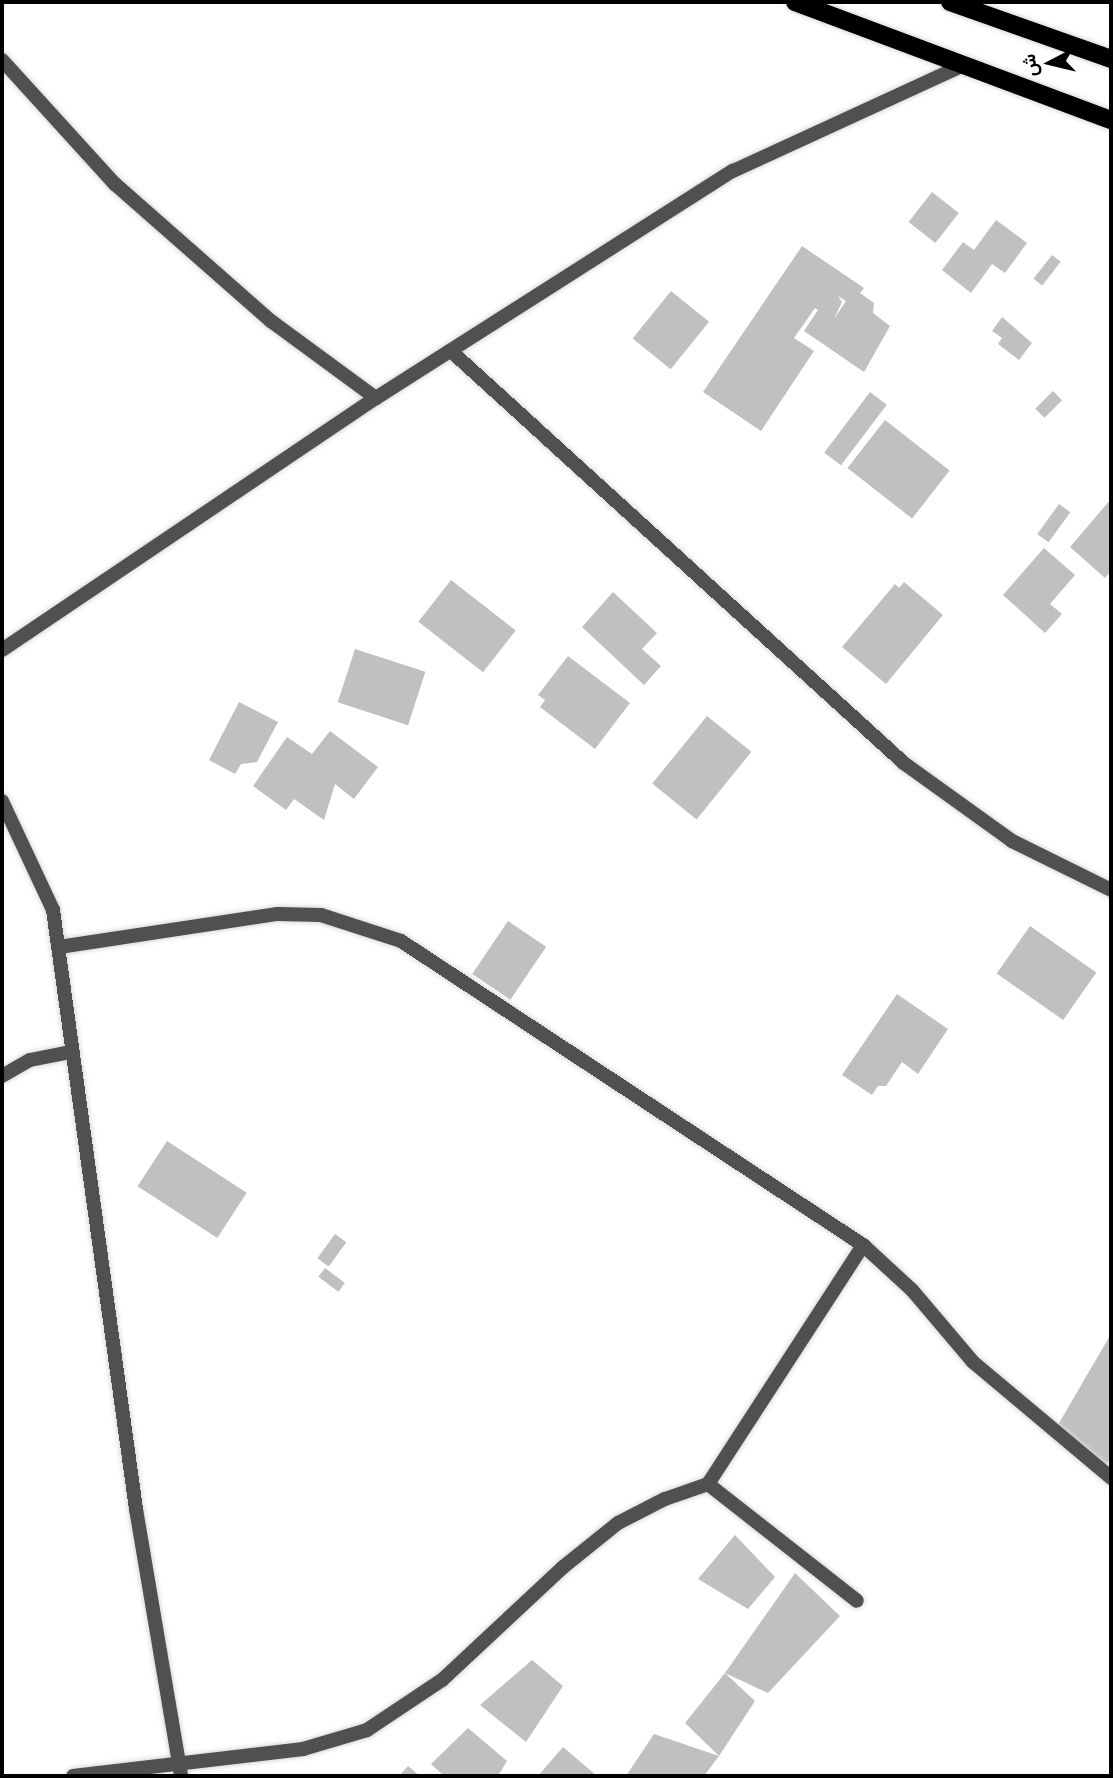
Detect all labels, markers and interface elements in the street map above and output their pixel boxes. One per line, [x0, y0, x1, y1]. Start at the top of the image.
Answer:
north arrow [1015, 28, 1085, 98]
text: ش [1015, 53, 1043, 78]

